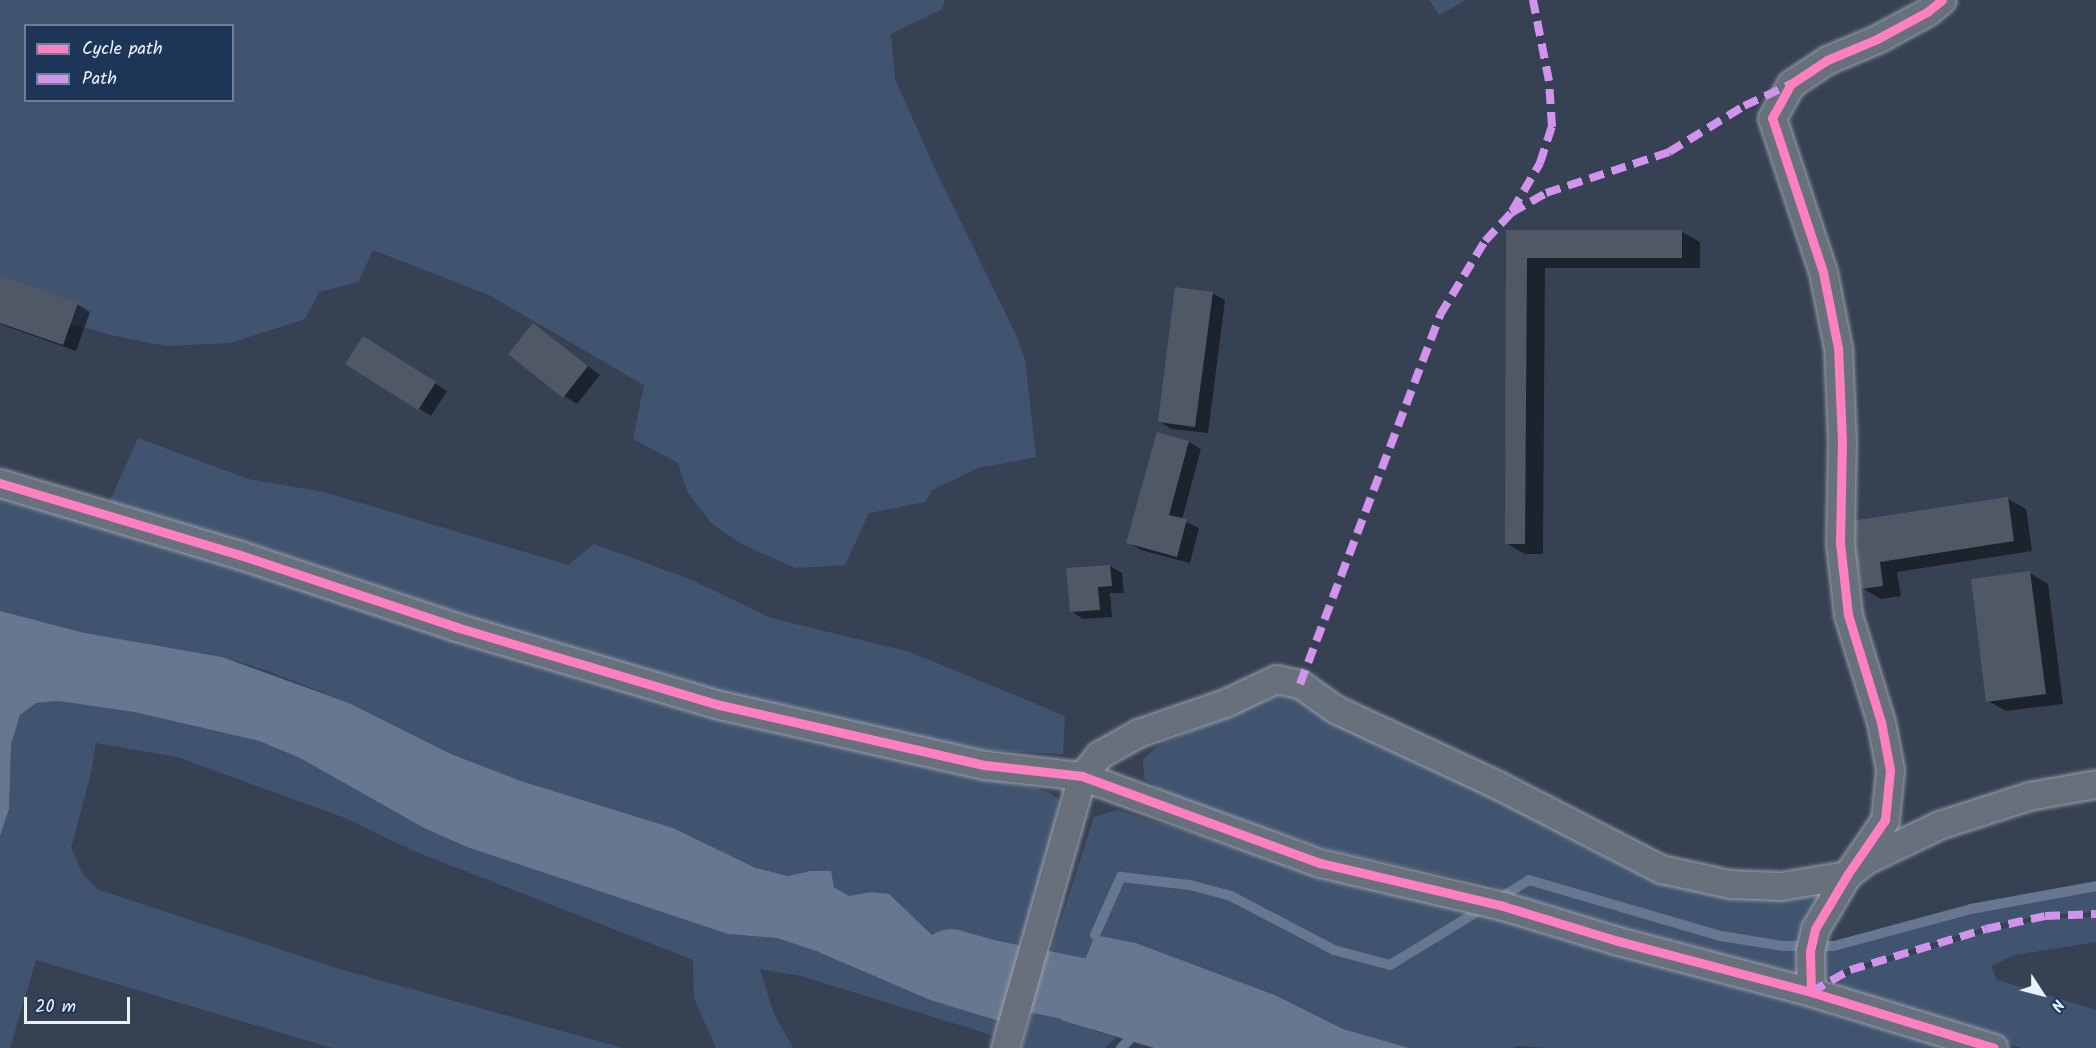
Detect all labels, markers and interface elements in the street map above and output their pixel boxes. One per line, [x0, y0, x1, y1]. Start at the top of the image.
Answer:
legend [24, 24, 234, 102]
text: Cycle path [82, 35, 163, 64]
text: Path [82, 65, 117, 94]
north arrow [2012, 964, 2072, 1024]
scale bar [27, 985, 134, 1023]
text: 20 m [35, 993, 76, 1022]
text: N [2044, 993, 2070, 1016]

